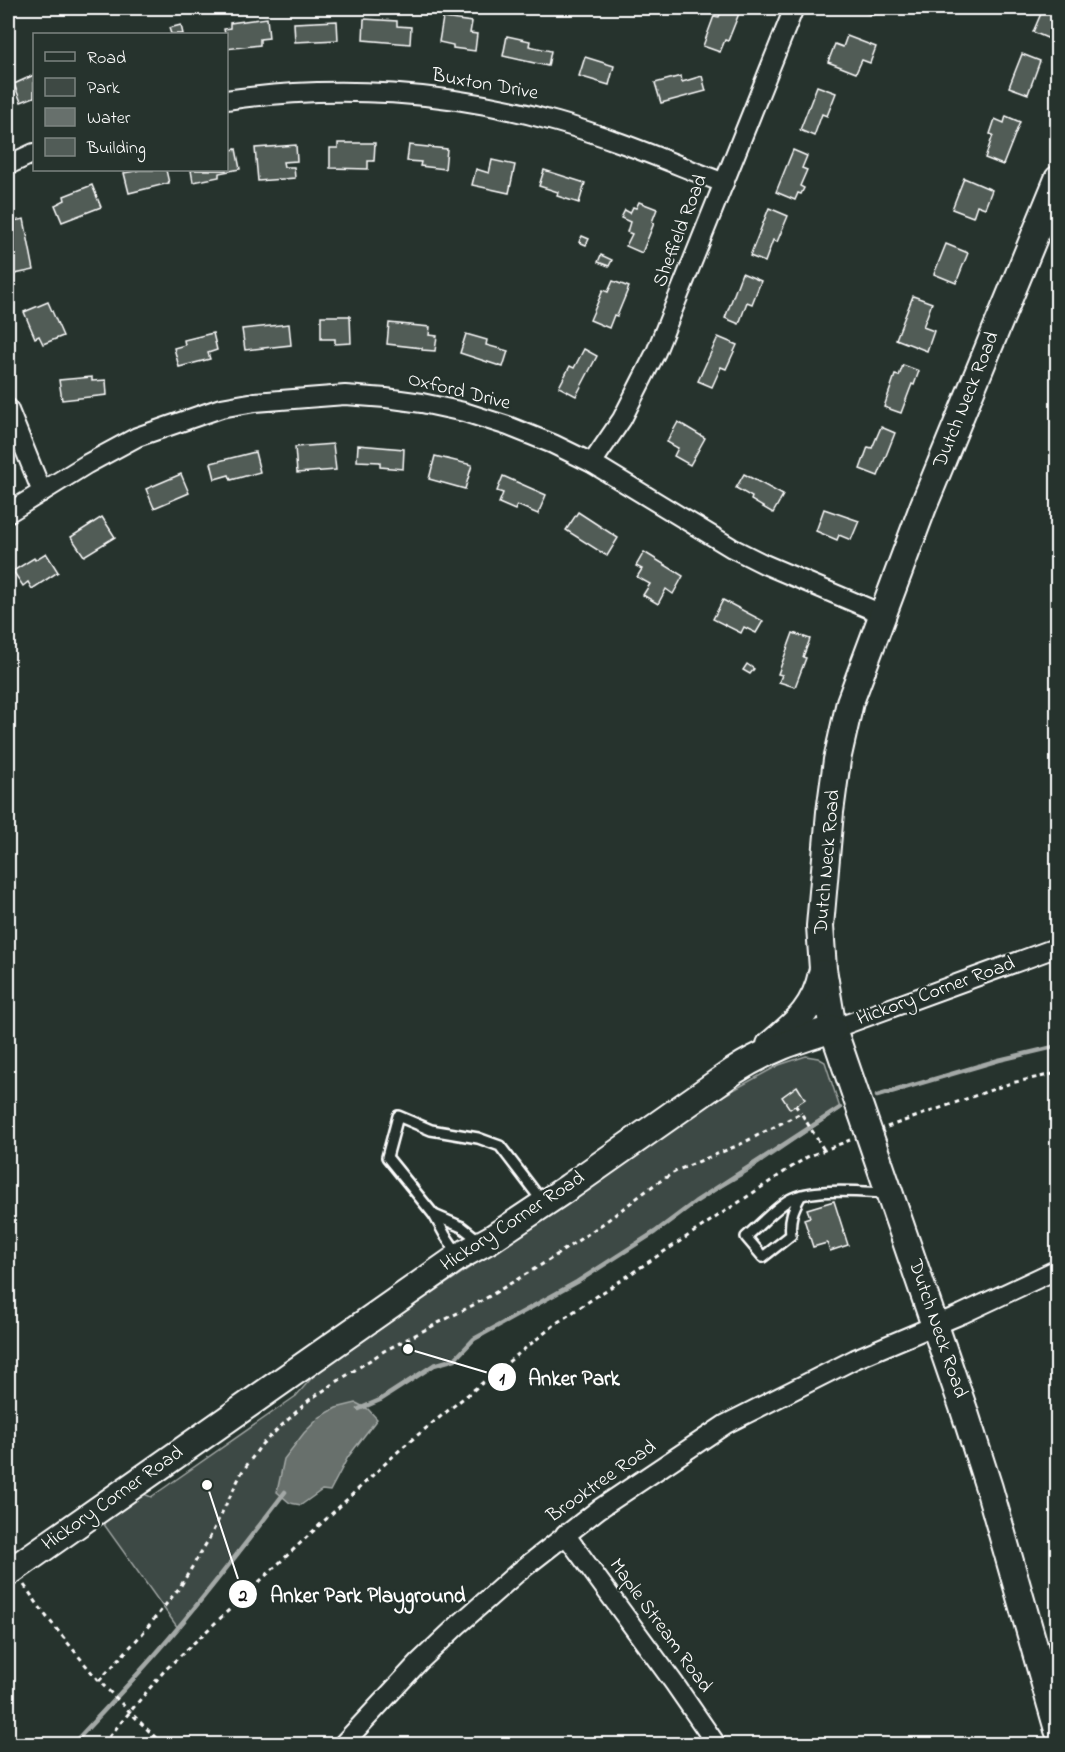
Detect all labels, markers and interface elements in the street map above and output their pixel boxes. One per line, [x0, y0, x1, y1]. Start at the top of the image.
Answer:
legend [33, 33, 228, 171]
text: Road [87, 46, 126, 72]
street label: Buxton Drive [429, 61, 541, 109]
text: Park [87, 76, 120, 102]
text: Water [87, 106, 131, 132]
text: Building [86, 136, 146, 163]
street label: Sheffield Road [646, 170, 716, 292]
street label: Dutch Neck Road [926, 327, 1008, 473]
street label: Oxford Drive [405, 365, 513, 419]
street label: Dutch Neck Road [807, 789, 849, 936]
street label: Hickory Corner Road [853, 950, 1019, 1034]
street label: Hickory Corner Road [435, 1164, 591, 1280]
street label: Dutch Neck Road [899, 1255, 974, 1402]
callout: Anker Park [487, 1358, 632, 1397]
text: Anker Park [528, 1365, 621, 1395]
text: 1 [499, 1367, 505, 1393]
street label: Brooktree Road [540, 1433, 663, 1531]
street label: Hickory Corner Road [36, 1439, 190, 1559]
street label: Maple Stream Road [601, 1553, 719, 1699]
callout: Anker Park Playground [228, 1575, 478, 1614]
text: Anker Park Playground [270, 1582, 466, 1614]
text: 2 [238, 1584, 248, 1610]

